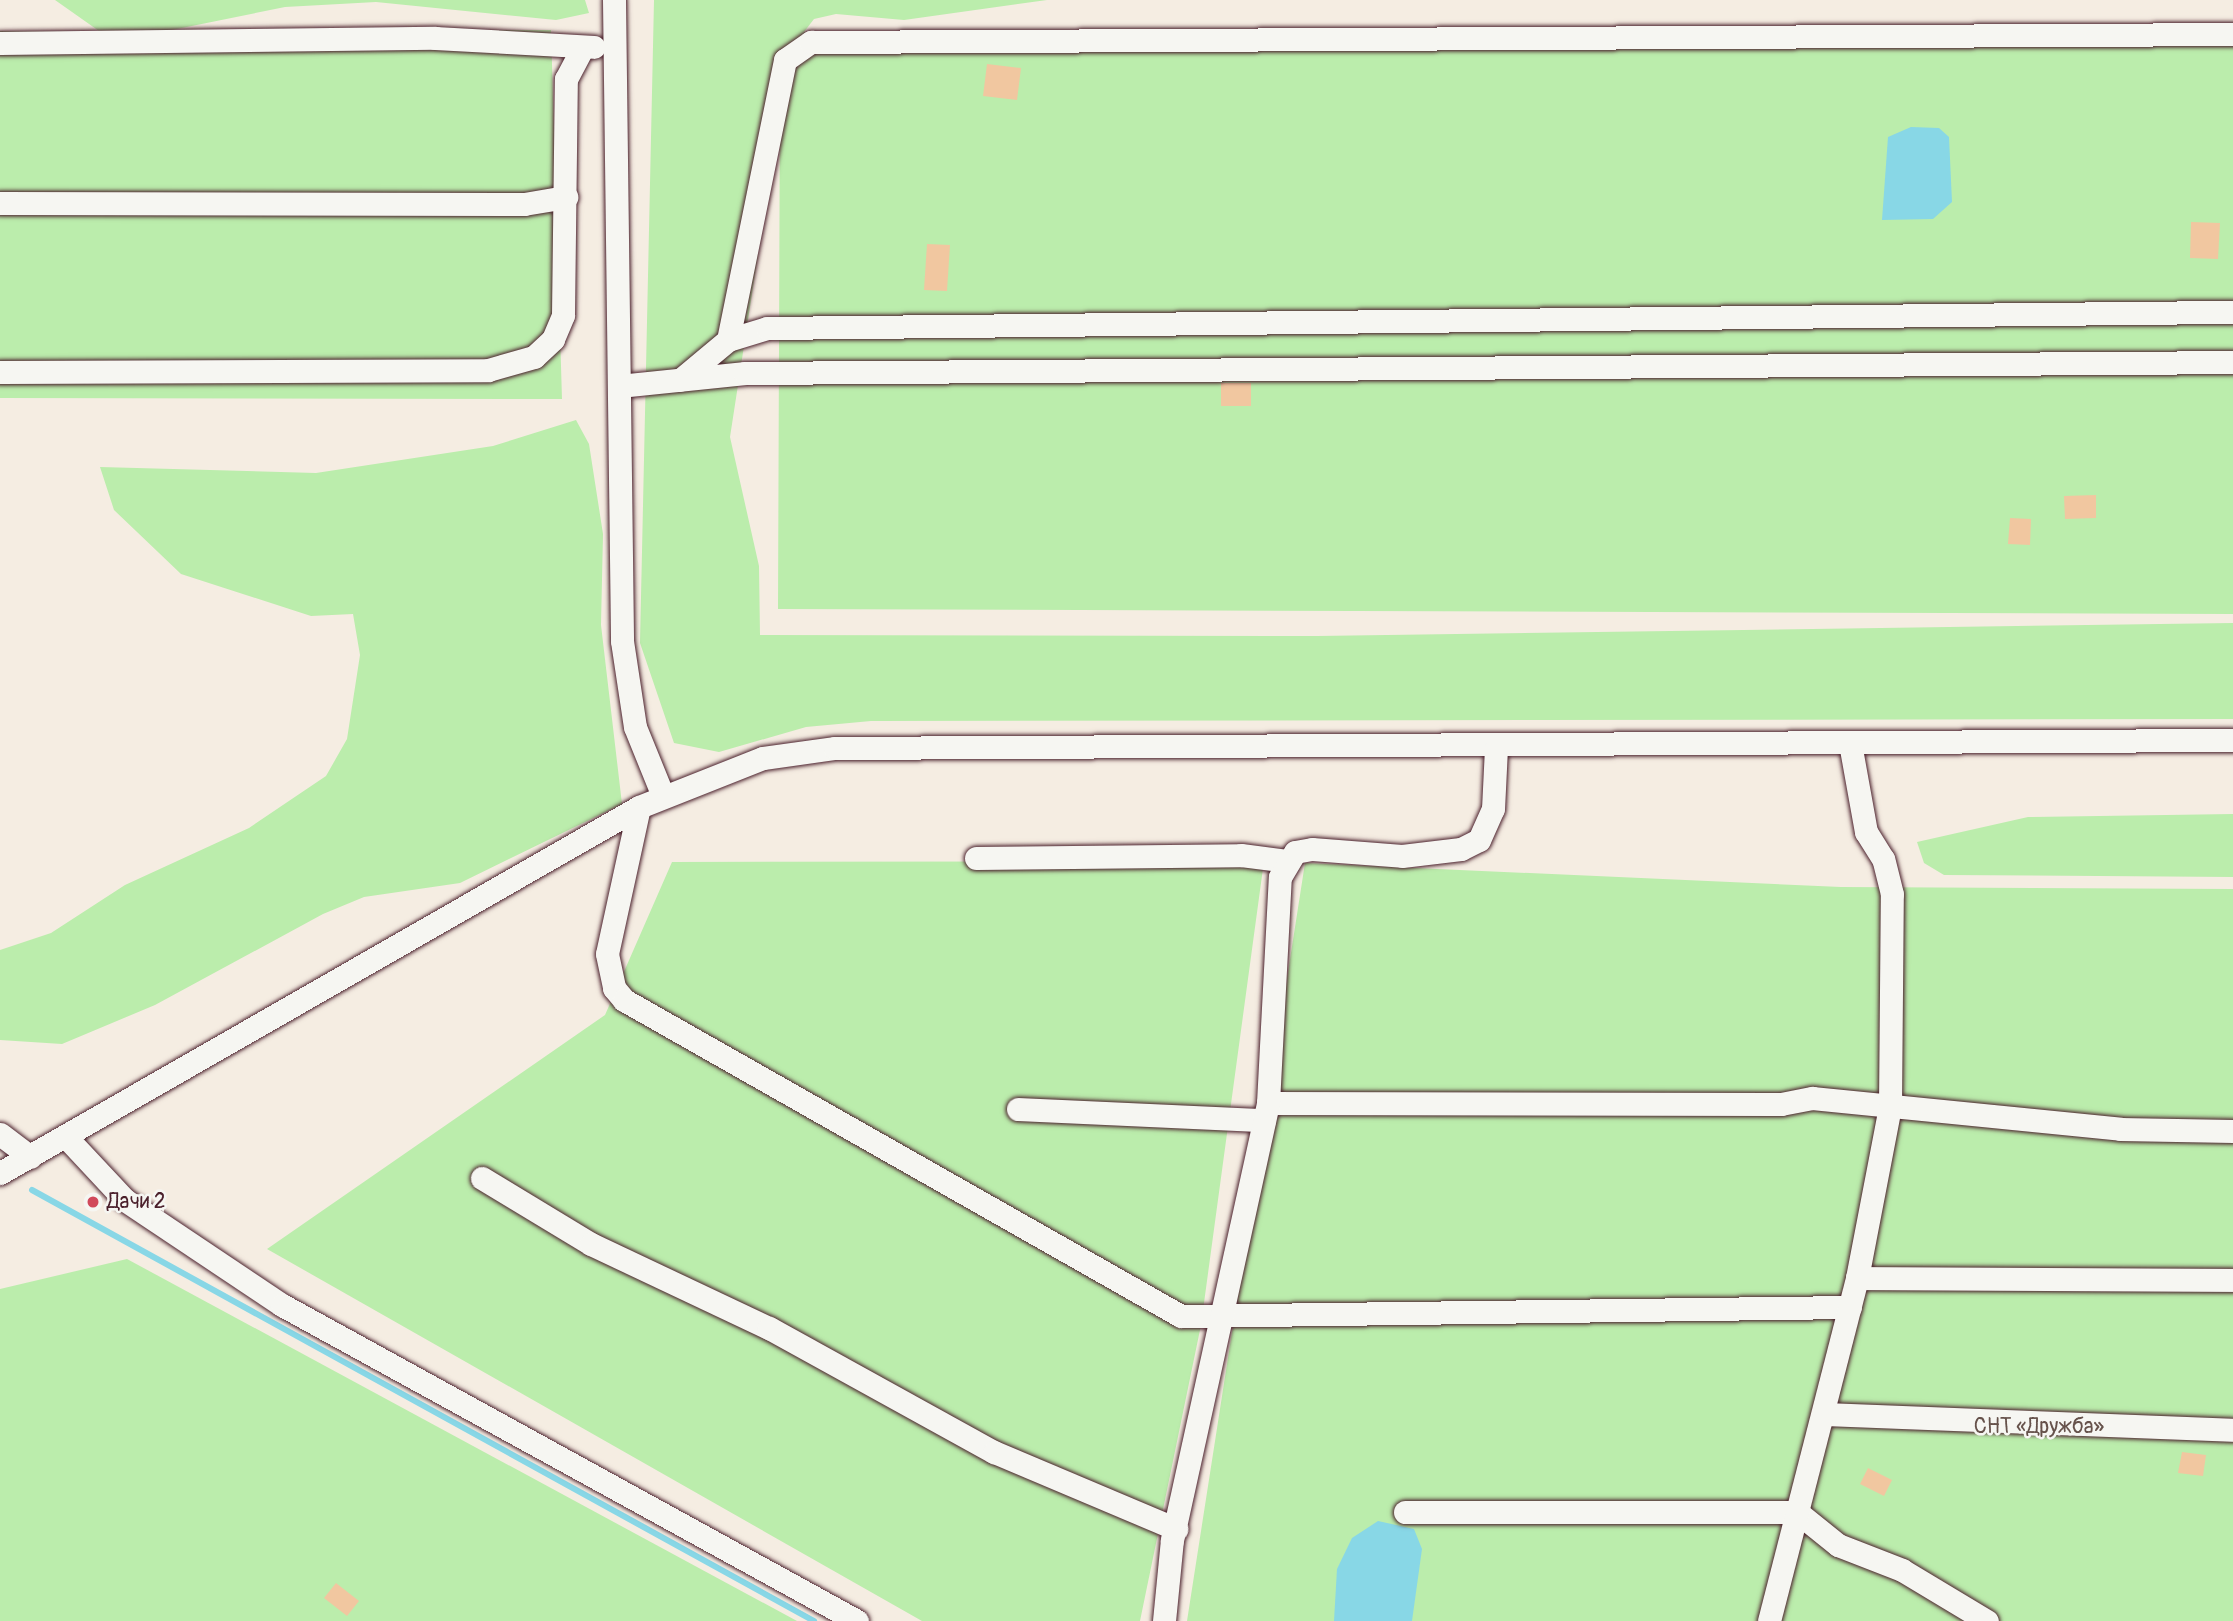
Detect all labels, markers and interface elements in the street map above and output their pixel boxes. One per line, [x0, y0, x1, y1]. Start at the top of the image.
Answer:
place label: Дачи 2 [107, 1189, 166, 1215]
marker: Дачи 2 [85, 1194, 101, 1210]
park label: СНТ «Дружба» [1974, 1414, 2104, 1440]

